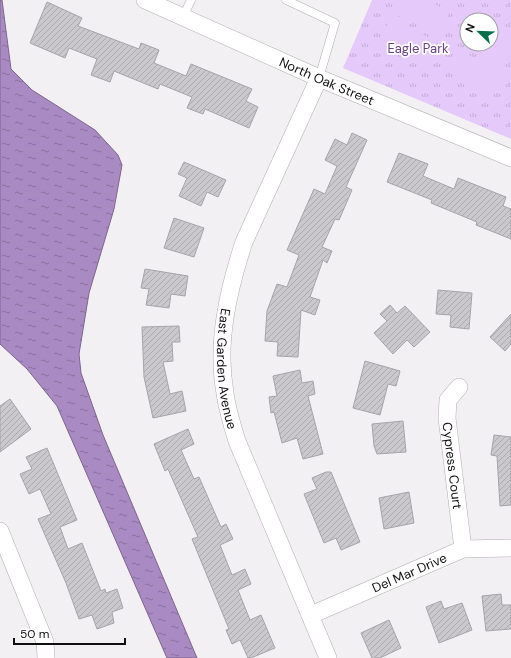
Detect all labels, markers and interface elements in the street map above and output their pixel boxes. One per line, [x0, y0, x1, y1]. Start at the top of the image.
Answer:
north arrow [459, 12, 499, 52]
text: N [462, 22, 478, 35]
park label: Eagle Park [387, 40, 449, 57]
street label: North Oak Street [277, 53, 377, 109]
street label: East Garden Avenue [213, 307, 241, 431]
street label: Cypress Court [439, 421, 467, 510]
street label: Del Mar Drive [369, 549, 449, 596]
scale bar [14, 620, 125, 646]
text: 50 m [20, 626, 49, 642]

